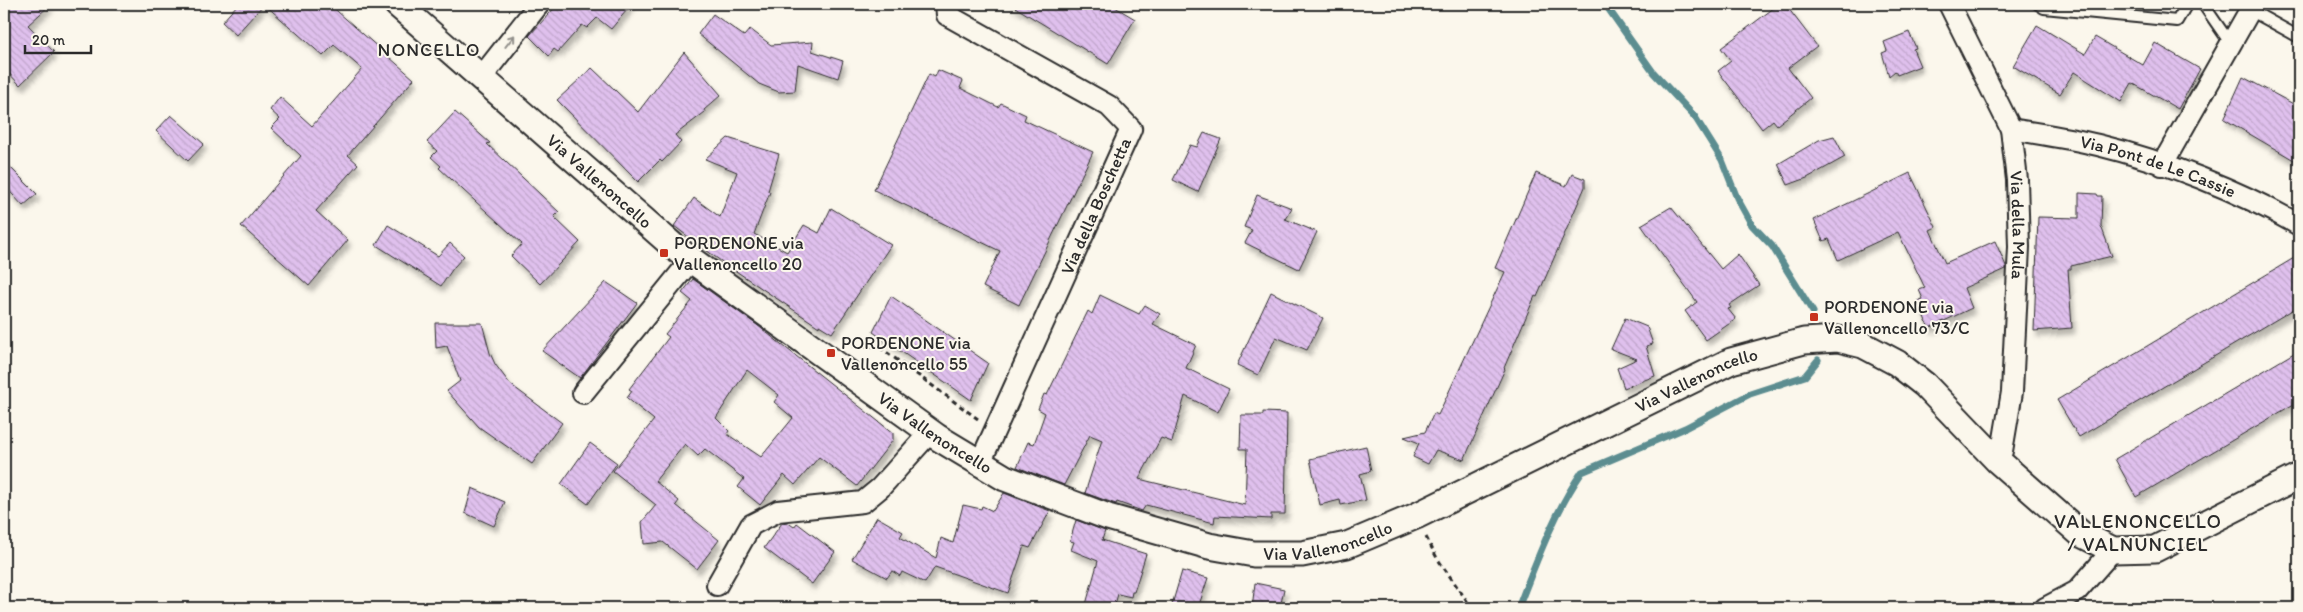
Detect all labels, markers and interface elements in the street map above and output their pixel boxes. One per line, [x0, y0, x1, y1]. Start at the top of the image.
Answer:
scale bar [25, 22, 91, 54]
text: 20 m [32, 31, 66, 49]
one-way arrow [504, 35, 515, 48]
district label: NONCELLO [378, 38, 480, 61]
street label: Via Vallenoncello [542, 129, 657, 233]
street label: Via Pont de Le Cassie [2078, 130, 2239, 203]
street label: Via della Boschetta [1056, 133, 1136, 278]
street label: Via della Mula [2005, 169, 2030, 281]
place label: PORDENONE via Vallenoncello 20 [674, 232, 804, 275]
marker: PORDENONE via Vallenoncello 20 [658, 247, 670, 259]
place label: PORDENONE via Vallenoncello 73/C [1824, 296, 1970, 339]
marker: PORDENONE via Vallenoncello 73/C [1808, 311, 1820, 323]
place label: PORDENONE via Vallenoncello 55 [841, 332, 971, 375]
street label: Via Vallenoncello [1632, 343, 1760, 417]
marker: PORDENONE via Vallenoncello 55 [825, 347, 837, 359]
street label: Via Vallenoncello [874, 387, 996, 479]
district label: VALLENONCELLO / VALNUNCIEL [2054, 509, 2222, 556]
street label: Via Vallenoncello [1263, 516, 1396, 565]

